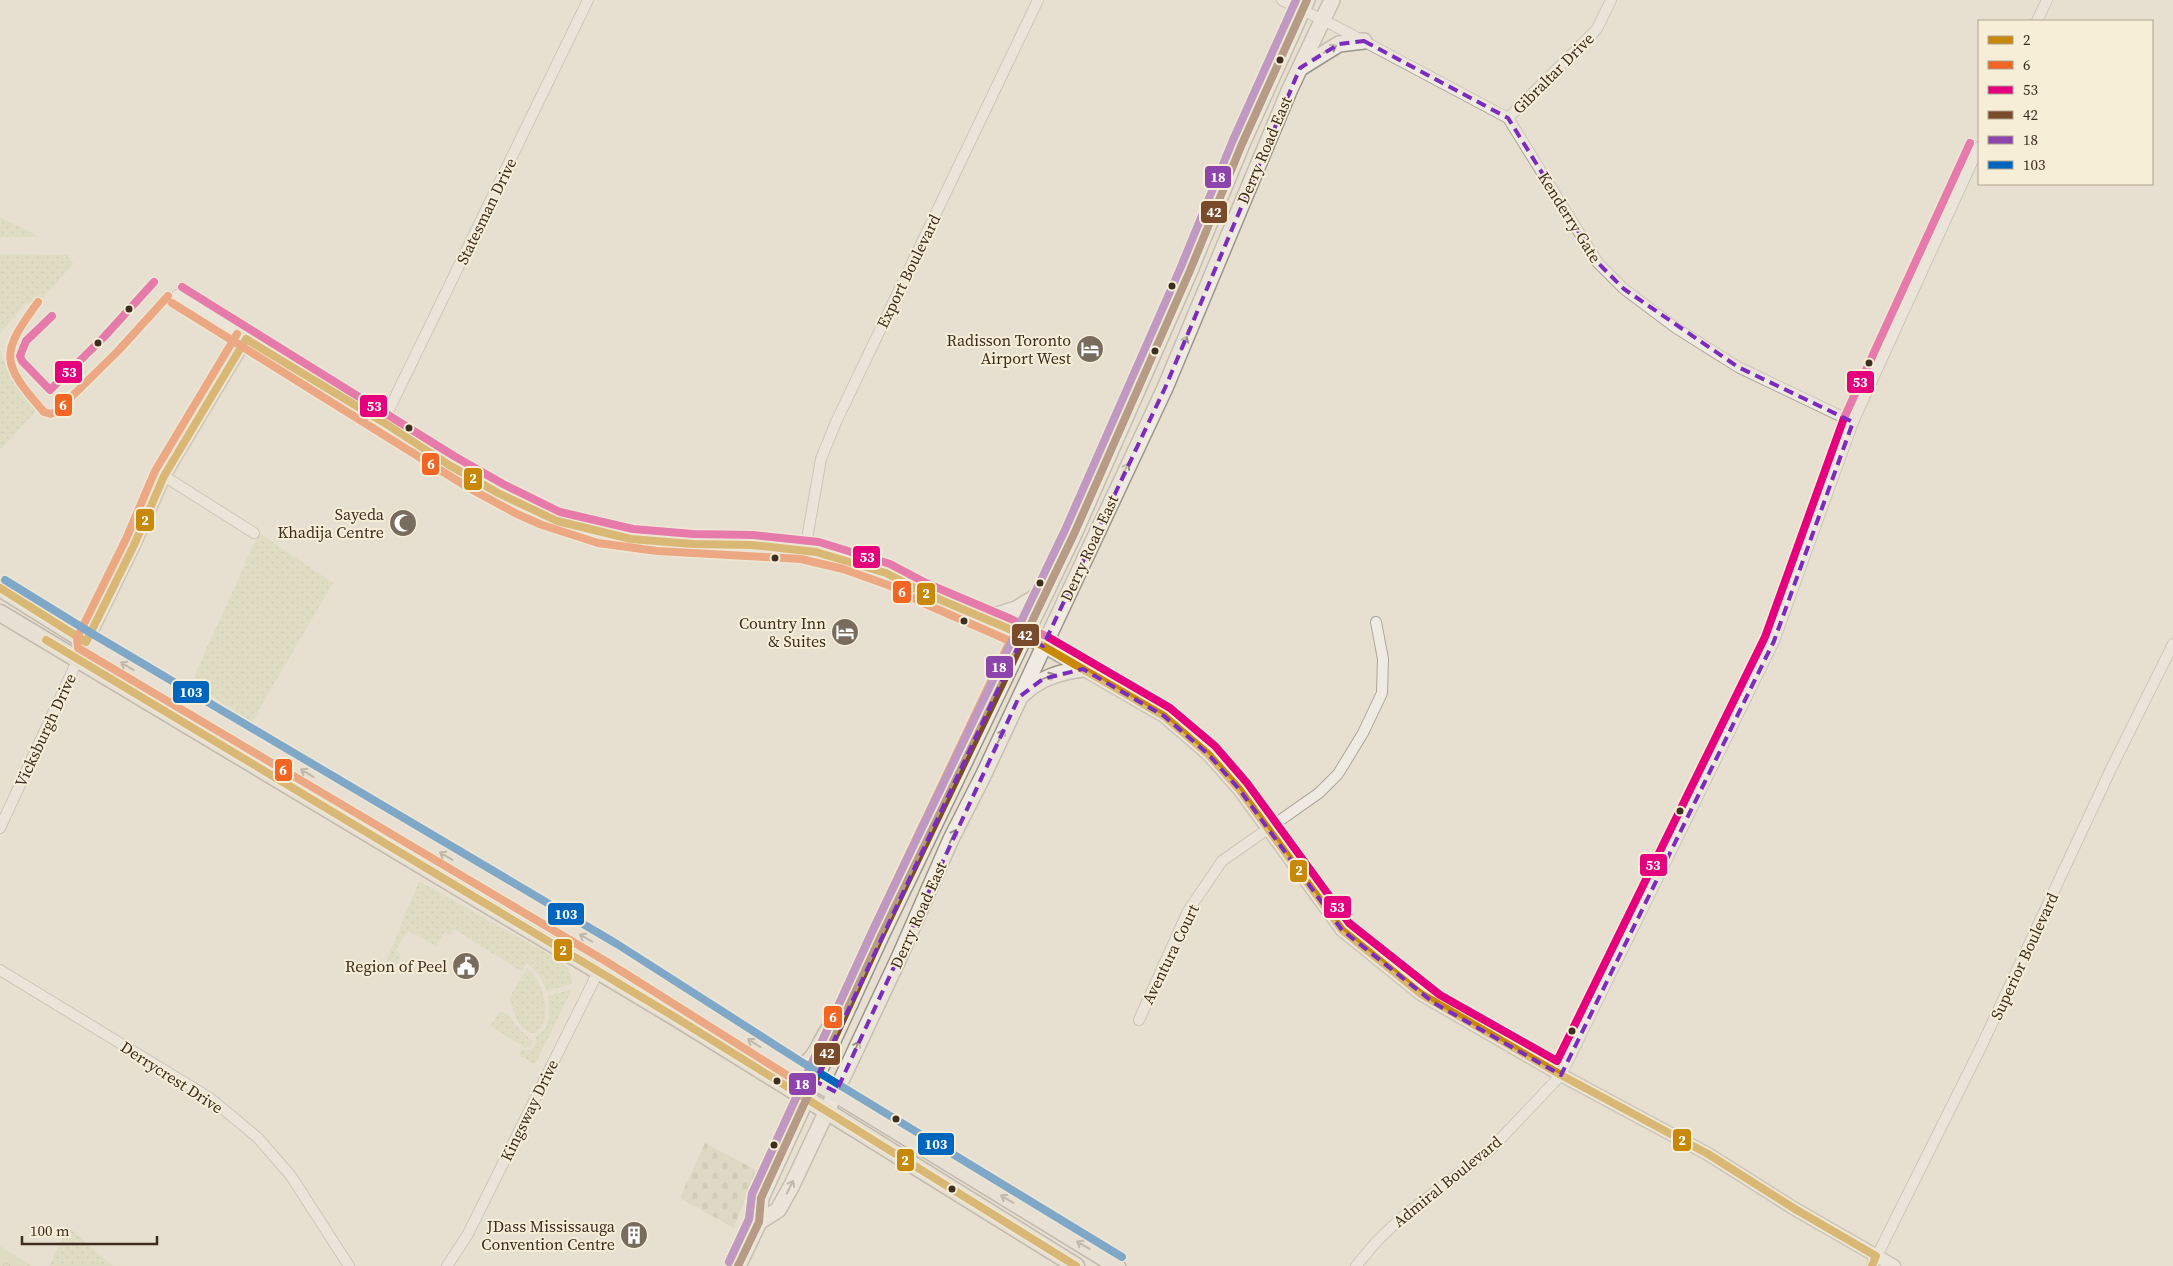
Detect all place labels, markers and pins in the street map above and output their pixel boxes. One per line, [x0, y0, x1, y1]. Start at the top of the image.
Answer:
unlabelled marker [1275, 55, 1285, 65]
unlabelled marker [1167, 281, 1177, 291]
unlabelled marker [124, 304, 134, 314]
place label: Radisson Toronto Airport West [947, 329, 1072, 369]
hotel icon: Radisson Toronto Airport West [1075, 334, 1105, 364]
unlabelled marker [93, 338, 103, 348]
unlabelled marker [1150, 346, 1160, 356]
unlabelled marker [1864, 358, 1874, 368]
unlabelled marker [404, 423, 414, 433]
place label: Sayeda Khadija Centre [278, 503, 385, 543]
mosque icon: Sayeda Khadija Centre [388, 508, 418, 538]
unlabelled marker [770, 553, 780, 563]
unlabelled marker [1035, 578, 1045, 588]
place label: Country Inn & Suites [739, 612, 826, 652]
unlabelled marker [959, 616, 969, 626]
hotel icon: Country Inn & Suites [830, 617, 860, 647]
unlabelled marker [1675, 806, 1685, 816]
public building icon: Region of Peel [451, 951, 481, 981]
place label: Region of Peel [345, 955, 447, 977]
unlabelled marker [1567, 1026, 1577, 1036]
unlabelled marker [772, 1076, 782, 1086]
unlabelled marker [891, 1114, 901, 1124]
unlabelled marker [769, 1140, 779, 1150]
unlabelled marker [947, 1184, 957, 1194]
place label: JDass Mississauga Convention Centre [481, 1215, 616, 1255]
building icon: JDass Mississauga Convention Centre [619, 1220, 649, 1250]

